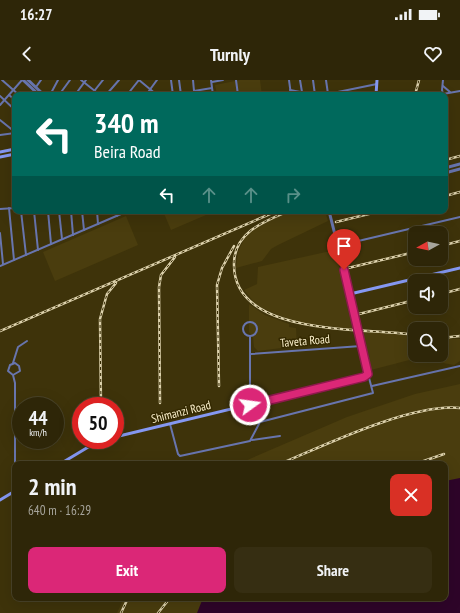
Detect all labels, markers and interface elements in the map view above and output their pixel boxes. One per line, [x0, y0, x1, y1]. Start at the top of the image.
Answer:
text: 16:27 [20, 5, 52, 24]
icon: back [16, 43, 38, 65]
text: Turnly [210, 43, 250, 66]
icon: heart [422, 43, 444, 65]
text: 340 m [94, 104, 158, 141]
icon: left [28, 108, 80, 160]
text: Beira Road [94, 140, 160, 163]
icon: left [156, 184, 178, 206]
icon: ahead [198, 184, 220, 206]
icon: ahead [240, 184, 262, 206]
icon: right [282, 184, 304, 206]
north arrow [408, 226, 448, 266]
map controls [408, 226, 448, 362]
pin [327, 229, 361, 270]
icon: arrive [333, 235, 355, 257]
button: sound [408, 274, 448, 314]
button: search [408, 322, 448, 362]
street label: Taveta Road [279, 331, 330, 350]
position arrow [229, 384, 271, 426]
speed limit sign: 50 [72, 397, 124, 449]
street label: Shimanzi Road [150, 397, 212, 426]
text: 44 [28, 405, 48, 431]
text: km/h [29, 426, 47, 439]
text: 2 min [28, 471, 76, 502]
button: close [390, 474, 432, 516]
text: 640 m · 16:29 [28, 502, 91, 519]
button: Exit [28, 547, 226, 593]
button: Share [234, 547, 432, 593]

